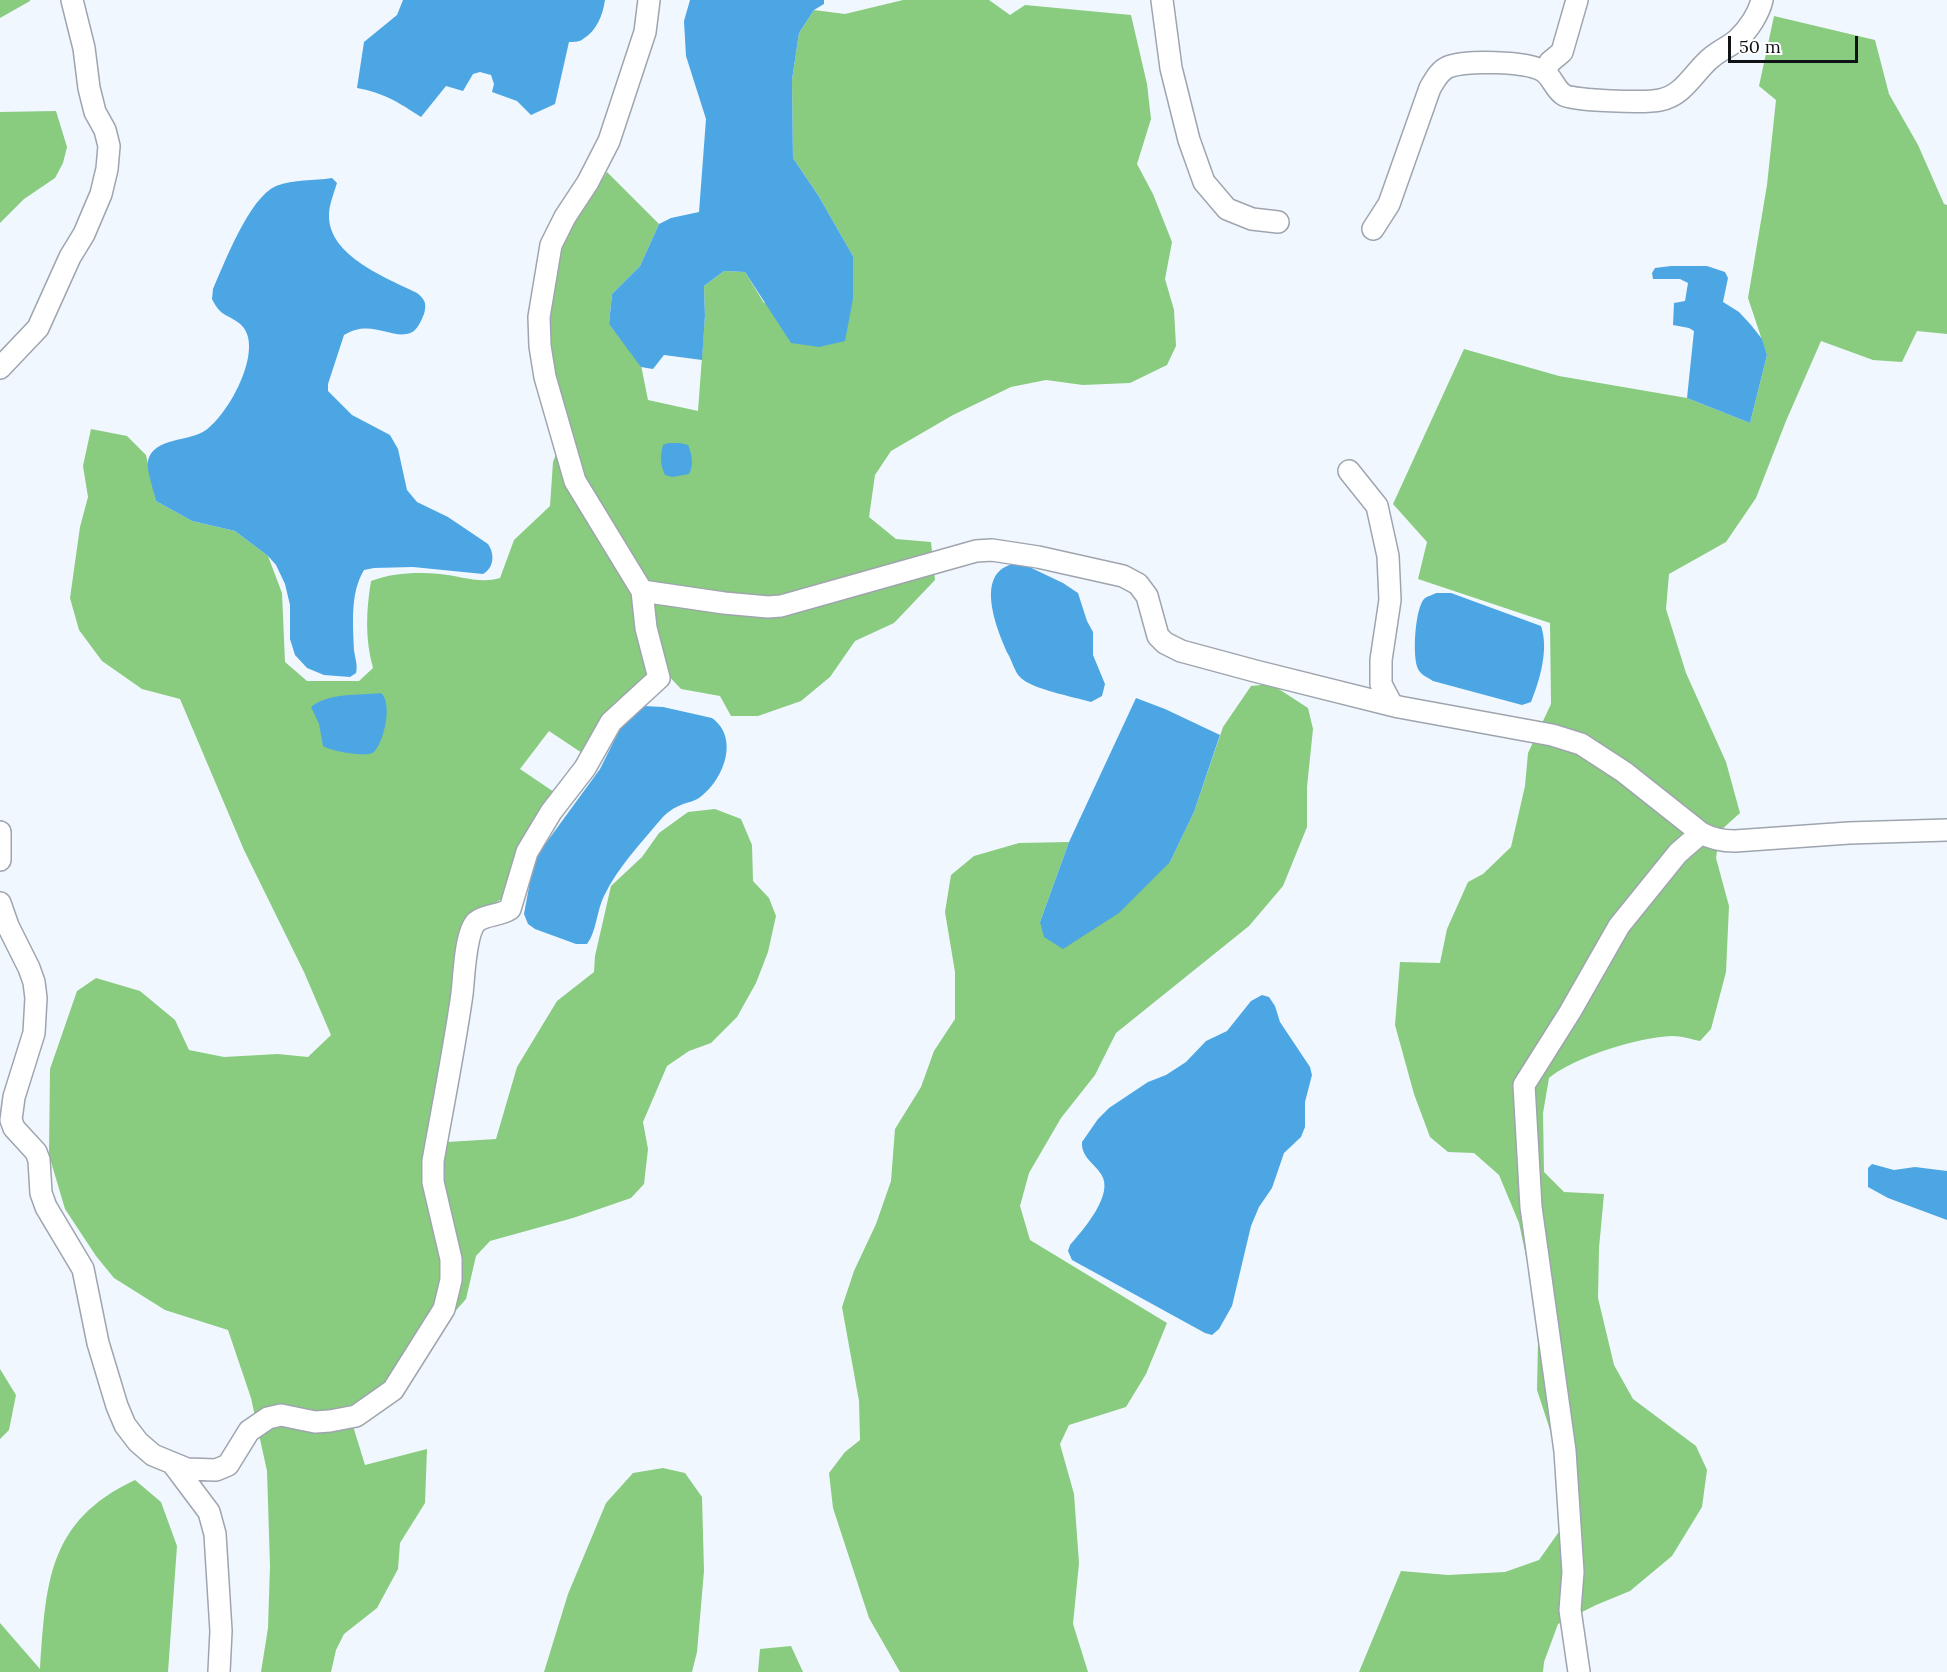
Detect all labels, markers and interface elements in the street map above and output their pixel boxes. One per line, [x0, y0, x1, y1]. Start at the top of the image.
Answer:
scale bar [1731, 24, 1862, 62]
text: 50 m [1739, 35, 1781, 58]

